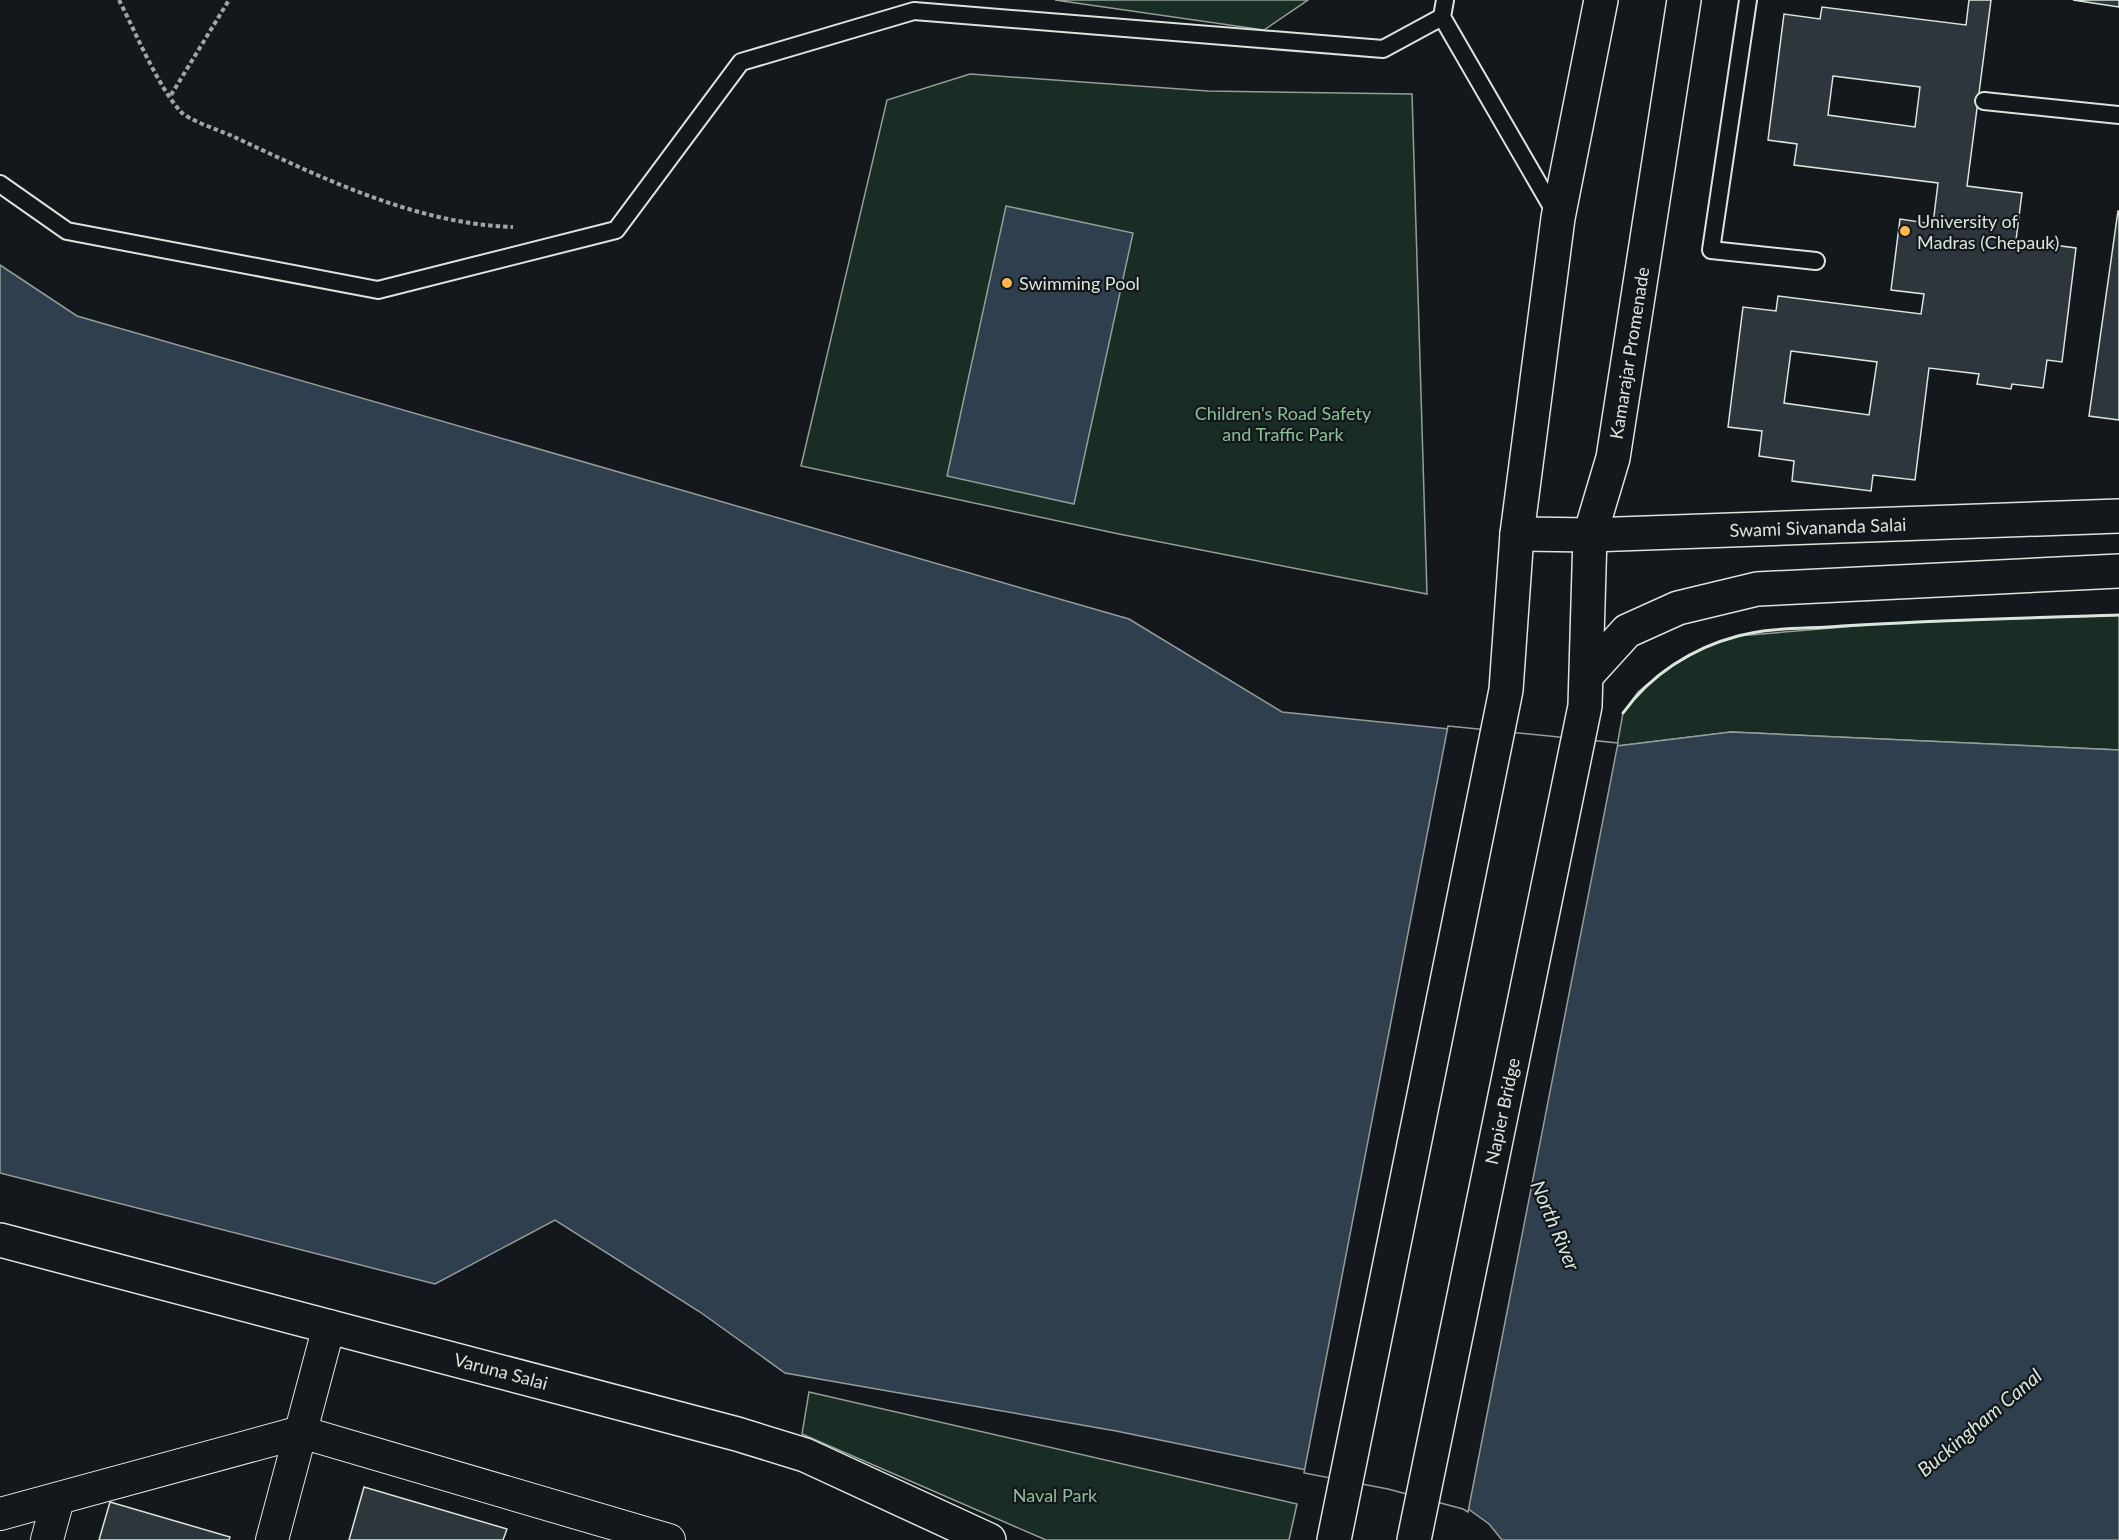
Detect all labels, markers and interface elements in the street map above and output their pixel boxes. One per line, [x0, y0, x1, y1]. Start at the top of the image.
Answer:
place label: University of Madras (Chepauk) [1917, 210, 2059, 253]
marker: University of Madras (Chepauk) [1898, 224, 1912, 238]
street label: Kamarajar Promenade [1605, 265, 1653, 441]
place label: Swimming Pool [1019, 272, 1140, 294]
marker: Swimming Pool [1000, 276, 1014, 290]
park label: Children's Road Safety and Traffic Park [1195, 402, 1372, 445]
street label: Swami Sivananda Salai [1729, 513, 1907, 541]
street label: Napier Bridge [1480, 1056, 1524, 1166]
water label: North River [1526, 1176, 1586, 1275]
street label: Varuna Salai [452, 1348, 550, 1394]
water label: Buckingham Canal [1912, 1363, 2046, 1481]
park label: Naval Park [1013, 1484, 1098, 1506]

